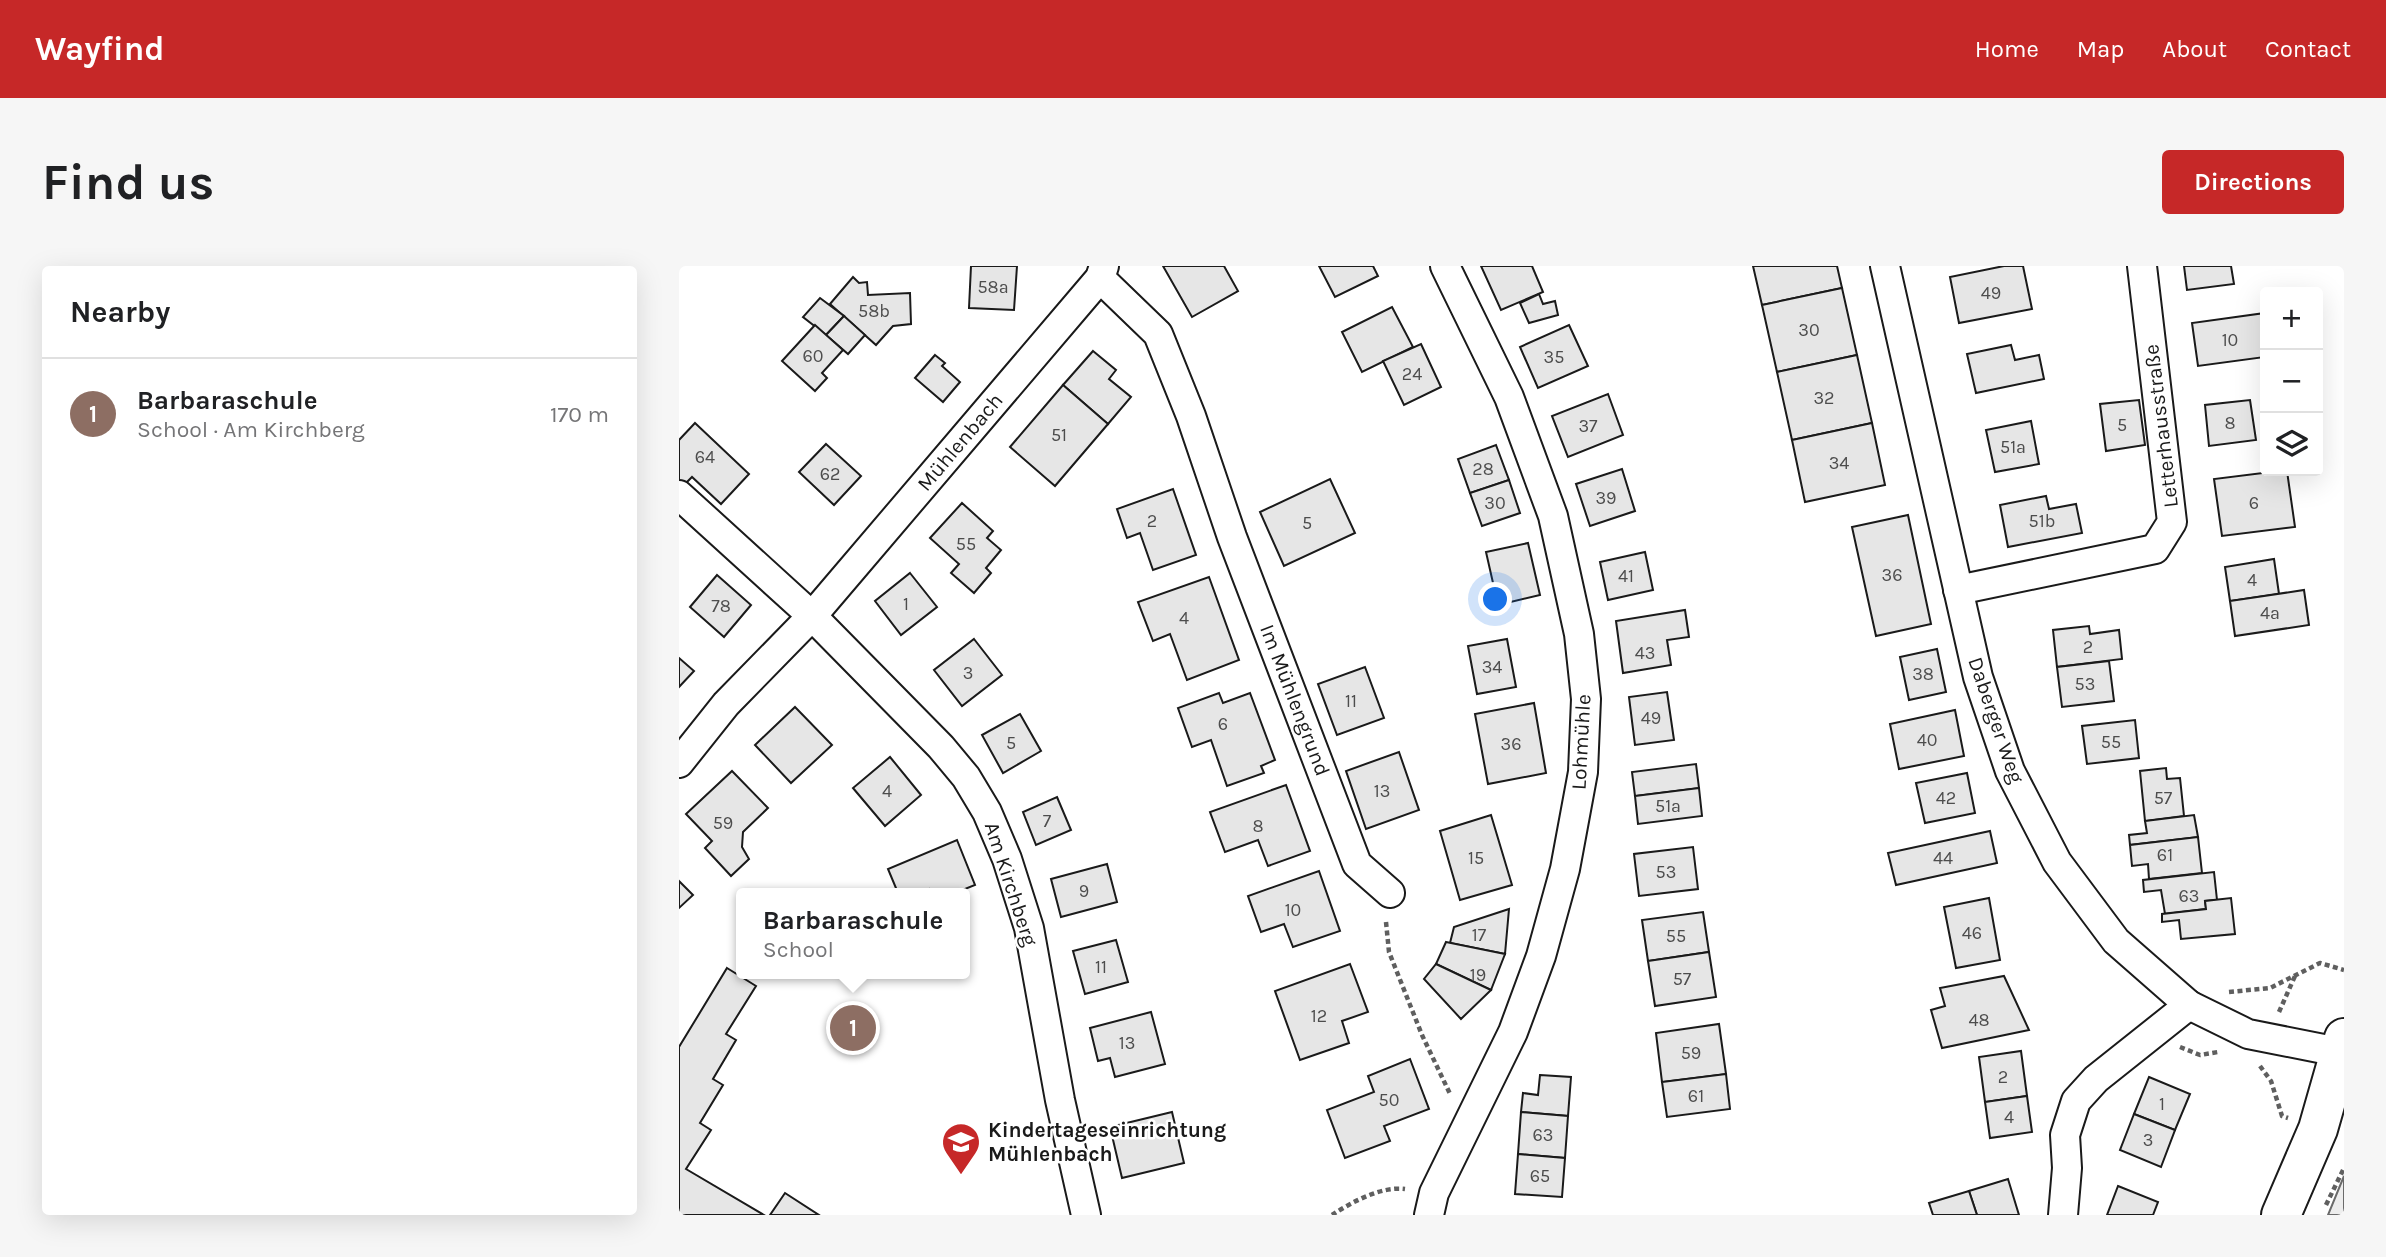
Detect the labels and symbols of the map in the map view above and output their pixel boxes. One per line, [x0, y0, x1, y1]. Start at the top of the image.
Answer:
house number: 58a [977, 276, 1009, 298]
house number: 49 [1981, 282, 2001, 304]
house number: 58b [858, 300, 890, 322]
house number: 30 [1798, 319, 1820, 341]
house number: 10 [2222, 329, 2238, 351]
street label: Letterhausstraße [2139, 343, 2183, 509]
house number: 60 [803, 345, 824, 367]
house number: 35 [1544, 346, 1564, 368]
house number: 24 [1402, 363, 1422, 385]
house number: 32 [1813, 387, 1835, 409]
street label: Mühlenbach [912, 388, 1008, 496]
house number: 8 [2224, 412, 2236, 434]
house number: 5 [2117, 414, 2127, 436]
house number: 37 [1578, 415, 1598, 437]
house number: 51 [1051, 424, 1067, 446]
house number: 51a [2000, 436, 2026, 458]
house number: 64 [695, 446, 715, 468]
house number: 34 [1829, 452, 1849, 474]
house number: 28 [1472, 458, 1494, 480]
house number: 62 [820, 463, 840, 485]
house number: 39 [1595, 487, 1617, 509]
house number: 30 [1484, 492, 1506, 514]
house number: 6 [2249, 492, 2259, 514]
house number: 2 [1147, 510, 1157, 532]
house number: 51b [2029, 510, 2055, 532]
house number: 5 [1302, 512, 1312, 534]
house number: 55 [956, 533, 976, 555]
house number: 36 [1882, 564, 1902, 586]
house number: 41 [1618, 565, 1634, 587]
house number: 4 [2247, 569, 2257, 591]
your location [1478, 582, 1512, 616]
house number: 1 [903, 593, 909, 615]
house number: 78 [711, 595, 731, 617]
house number: 4a [2260, 602, 2280, 624]
house number: 4 [1179, 607, 1189, 629]
street label: Im Mühlengrund [1255, 621, 1335, 779]
house number: 2 [2083, 636, 2093, 658]
house number: 43 [1635, 642, 1655, 664]
street label: Daberger Weg [1963, 654, 2029, 786]
house number: 34 [1482, 656, 1502, 678]
house number: 3 [963, 662, 973, 684]
house number: 38 [1912, 663, 1934, 685]
house number: 53 [2075, 673, 2095, 695]
house number: 11 [1345, 690, 1357, 712]
street label: Lohmühle [1567, 694, 1595, 790]
house number: 49 [1641, 707, 1661, 729]
house number: 6 [1218, 713, 1228, 735]
house number: 40 [1917, 729, 1937, 751]
house number: 55 [2101, 731, 2121, 753]
house number: 5 [1006, 732, 1016, 754]
house number: 36 [1501, 733, 1521, 755]
house number: 4 [882, 780, 892, 802]
house number: 13 [1374, 780, 1390, 802]
house number: 42 [1936, 787, 1956, 809]
house number: 57 [2154, 787, 2173, 809]
house number: 51a [1655, 795, 1681, 817]
house number: 7 [1043, 810, 1052, 832]
house number: 59 [713, 812, 733, 834]
house number: 8 [1252, 815, 1264, 837]
street label: Am Kirchberg [980, 819, 1042, 949]
house number: 61 [2157, 844, 2173, 866]
house number: 15 [1468, 847, 1484, 869]
house number: 44 [1933, 847, 1953, 869]
house number: 53 [1656, 861, 1676, 883]
house number: 9 [1079, 880, 1089, 902]
house number: 63 [2179, 885, 2199, 907]
house number: 10 [1285, 899, 1301, 921]
house number: 46 [1962, 922, 1982, 944]
house number: 17 [1472, 924, 1487, 946]
house number: 55 [1666, 925, 1686, 947]
house number: 11 [1095, 956, 1107, 978]
house number: 19 [1470, 964, 1486, 986]
house number: 57 [1673, 968, 1692, 990]
pin: 1 [830, 1002, 876, 1054]
house number: 12 [1311, 1005, 1327, 1027]
house number: 48 [1968, 1009, 1990, 1031]
house number: 13 [1119, 1032, 1135, 1054]
house number: 59 [1681, 1042, 1701, 1064]
house number: 2 [1998, 1066, 2008, 1088]
house number: 61 [1688, 1085, 1704, 1107]
house number: 50 [1379, 1089, 1399, 1111]
house number: 1 [2159, 1093, 2165, 1115]
house number: 4 [2004, 1106, 2014, 1128]
place label: Kindertageseinrichtung Mühlenbach [988, 1118, 1226, 1166]
school or university icon: Kindertageseinrichtung Mühlenbach [940, 1121, 982, 1176]
house number: 63 [1533, 1124, 1553, 1146]
house number: 3 [2143, 1129, 2153, 1151]
house number: 65 [1530, 1165, 1550, 1187]

